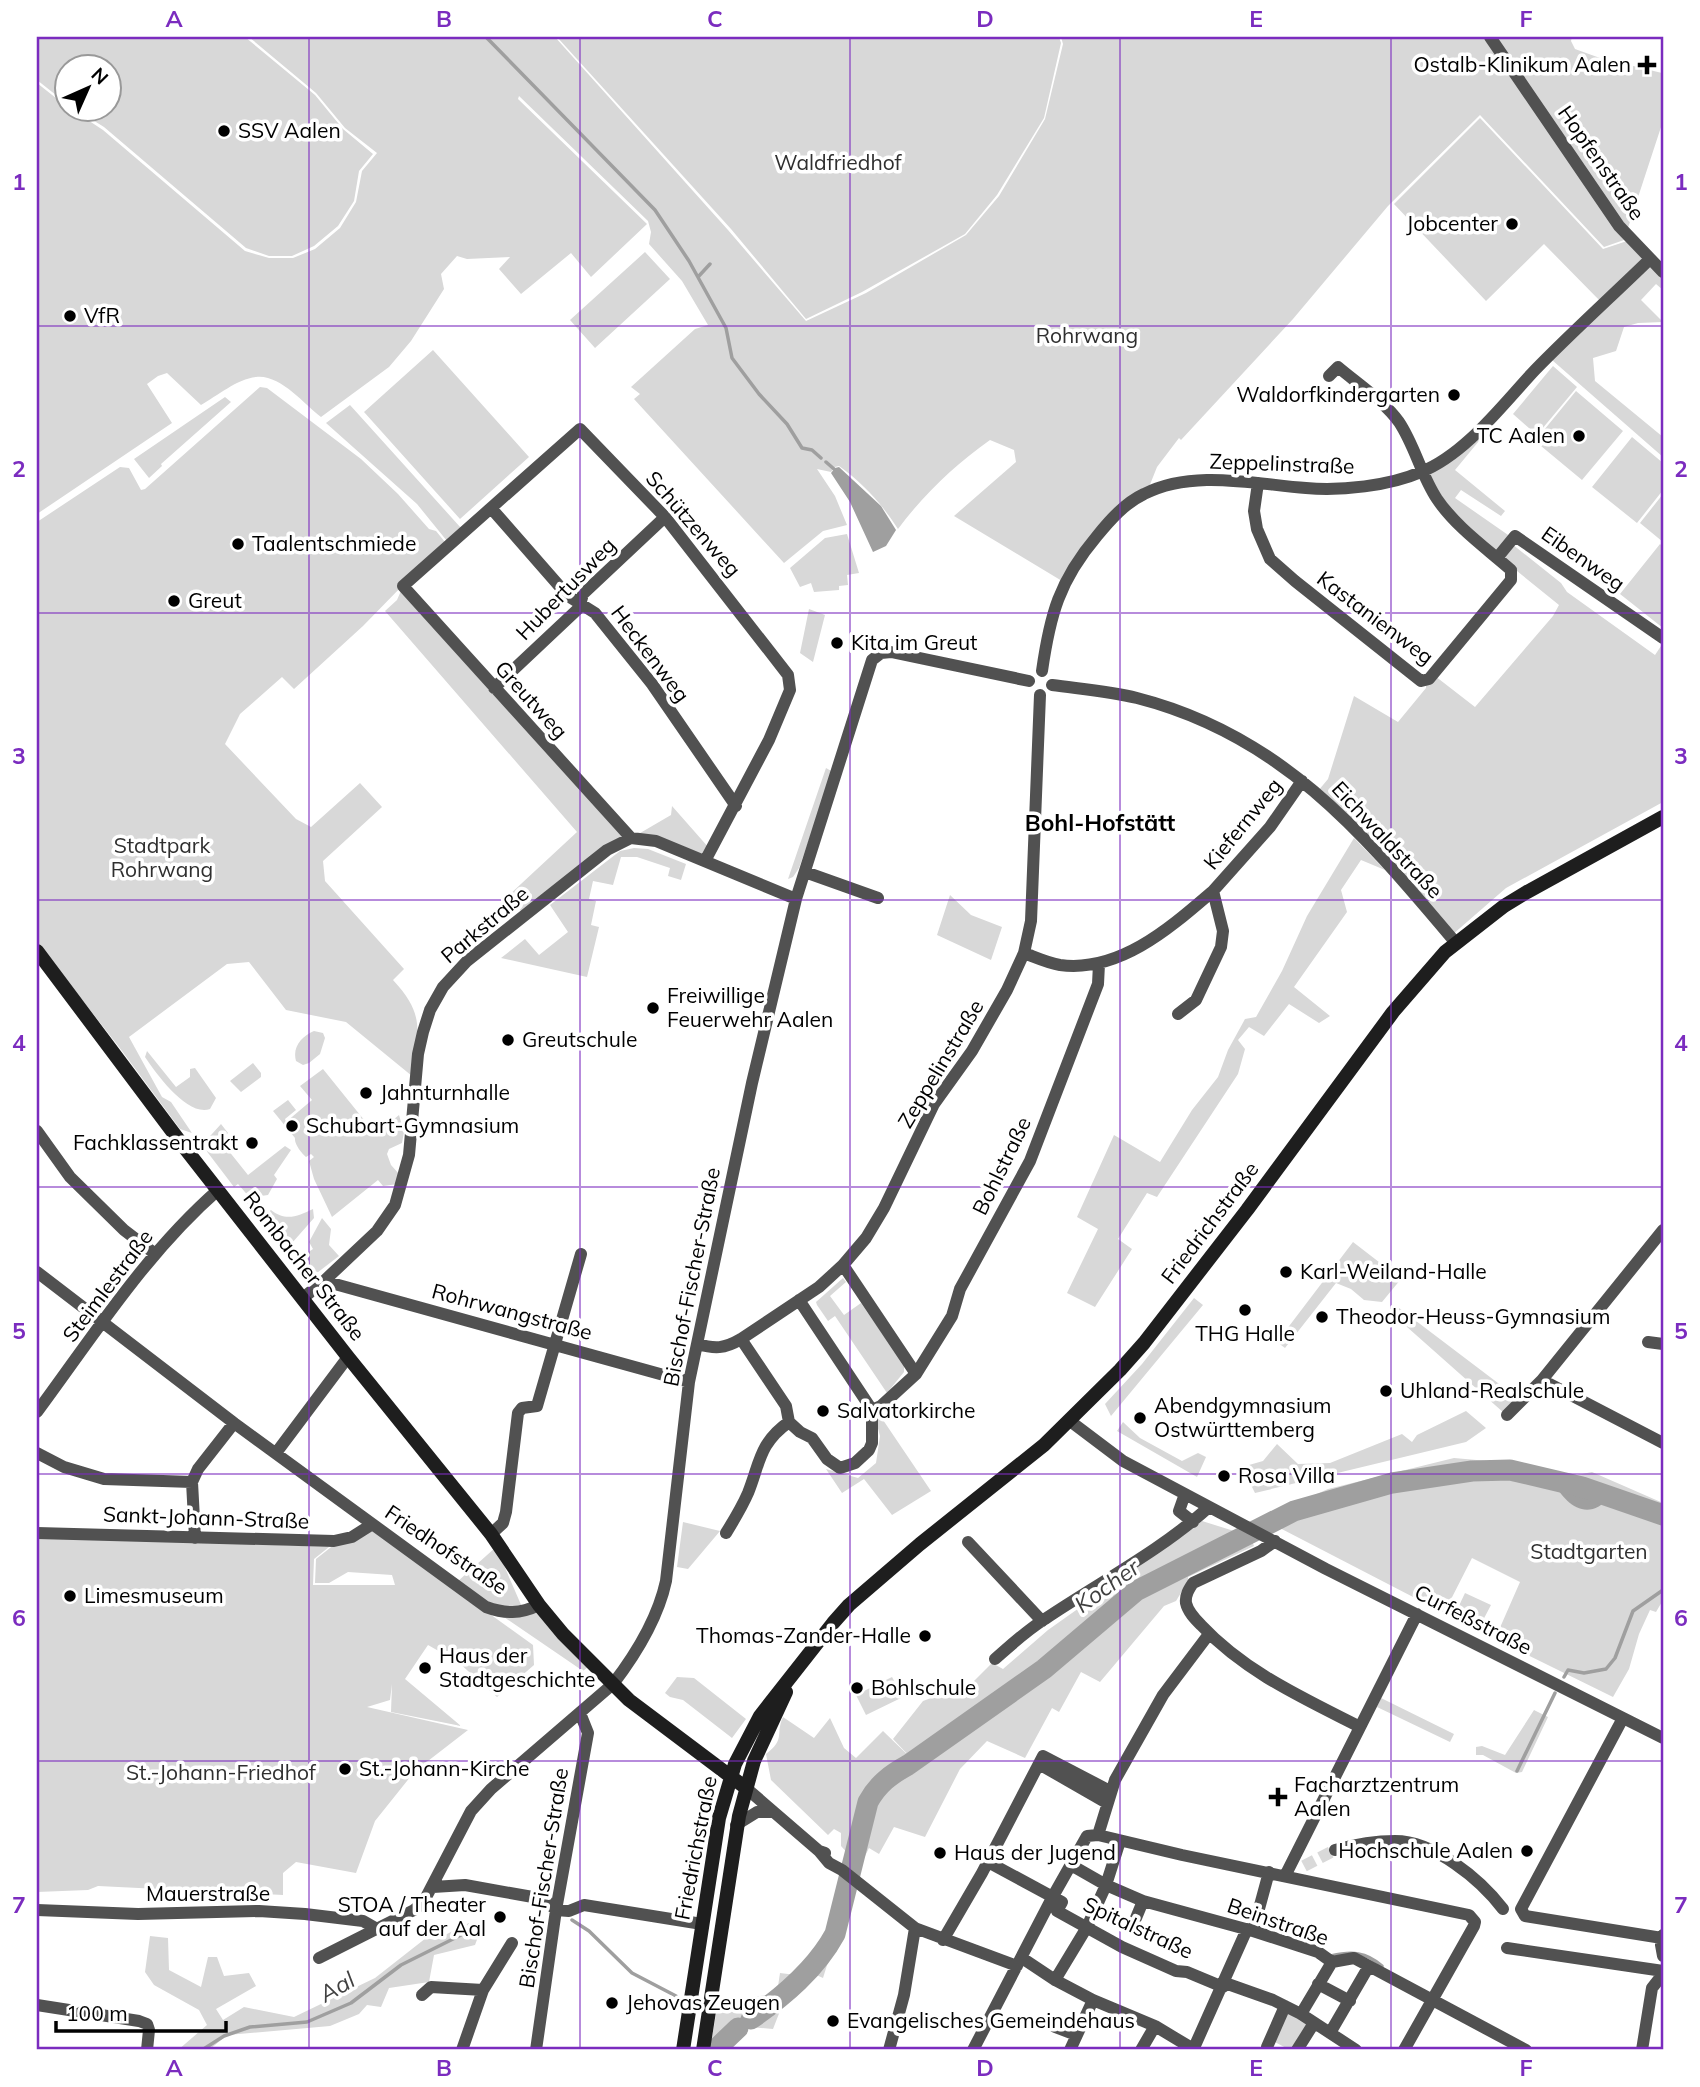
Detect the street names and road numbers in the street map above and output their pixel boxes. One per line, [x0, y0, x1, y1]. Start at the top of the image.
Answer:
street label: Hopfenstraße [1553, 100, 1651, 225]
street label: Zeppelinstraße [1209, 447, 1355, 479]
street label: Schützenweg [641, 465, 747, 582]
street label: Eibenweg [1537, 520, 1630, 596]
street label: Hubertusweg [510, 532, 621, 645]
street label: Kastanienweg [1312, 565, 1439, 669]
street label: Heckenweg [606, 600, 696, 707]
street label: Greutweg [490, 655, 574, 744]
street label: Kiefernweg [1198, 772, 1287, 874]
street label: Eichwaldstraße [1327, 775, 1449, 903]
street label: Parkstraße [435, 880, 534, 968]
street label: Zeppelinstraße [892, 995, 989, 1132]
street label: Bohlstraße [966, 1112, 1036, 1219]
street label: Friedrichstraße [1155, 1156, 1264, 1289]
street label: Bischof-Fischer-Straße [657, 1165, 725, 1388]
street label: Rombacher Straße [238, 1186, 371, 1345]
street label: Steimlestraße [56, 1224, 158, 1347]
street label: Rohrwangstraße [429, 1277, 595, 1345]
street label: Friedhofstraße [380, 1499, 513, 1600]
street label: Sankt-Johann-Straße [102, 1500, 310, 1534]
street label: Curfeßstraße [1410, 1578, 1537, 1660]
street label: Bischof-Fischer-Straße [513, 1766, 573, 1990]
street label: Friedrichstraße [668, 1774, 722, 1922]
street label: Mauerstraße [146, 1880, 270, 1906]
street label: Spitalstraße [1079, 1890, 1197, 1964]
street label: Beinstraße [1224, 1892, 1332, 1951]

